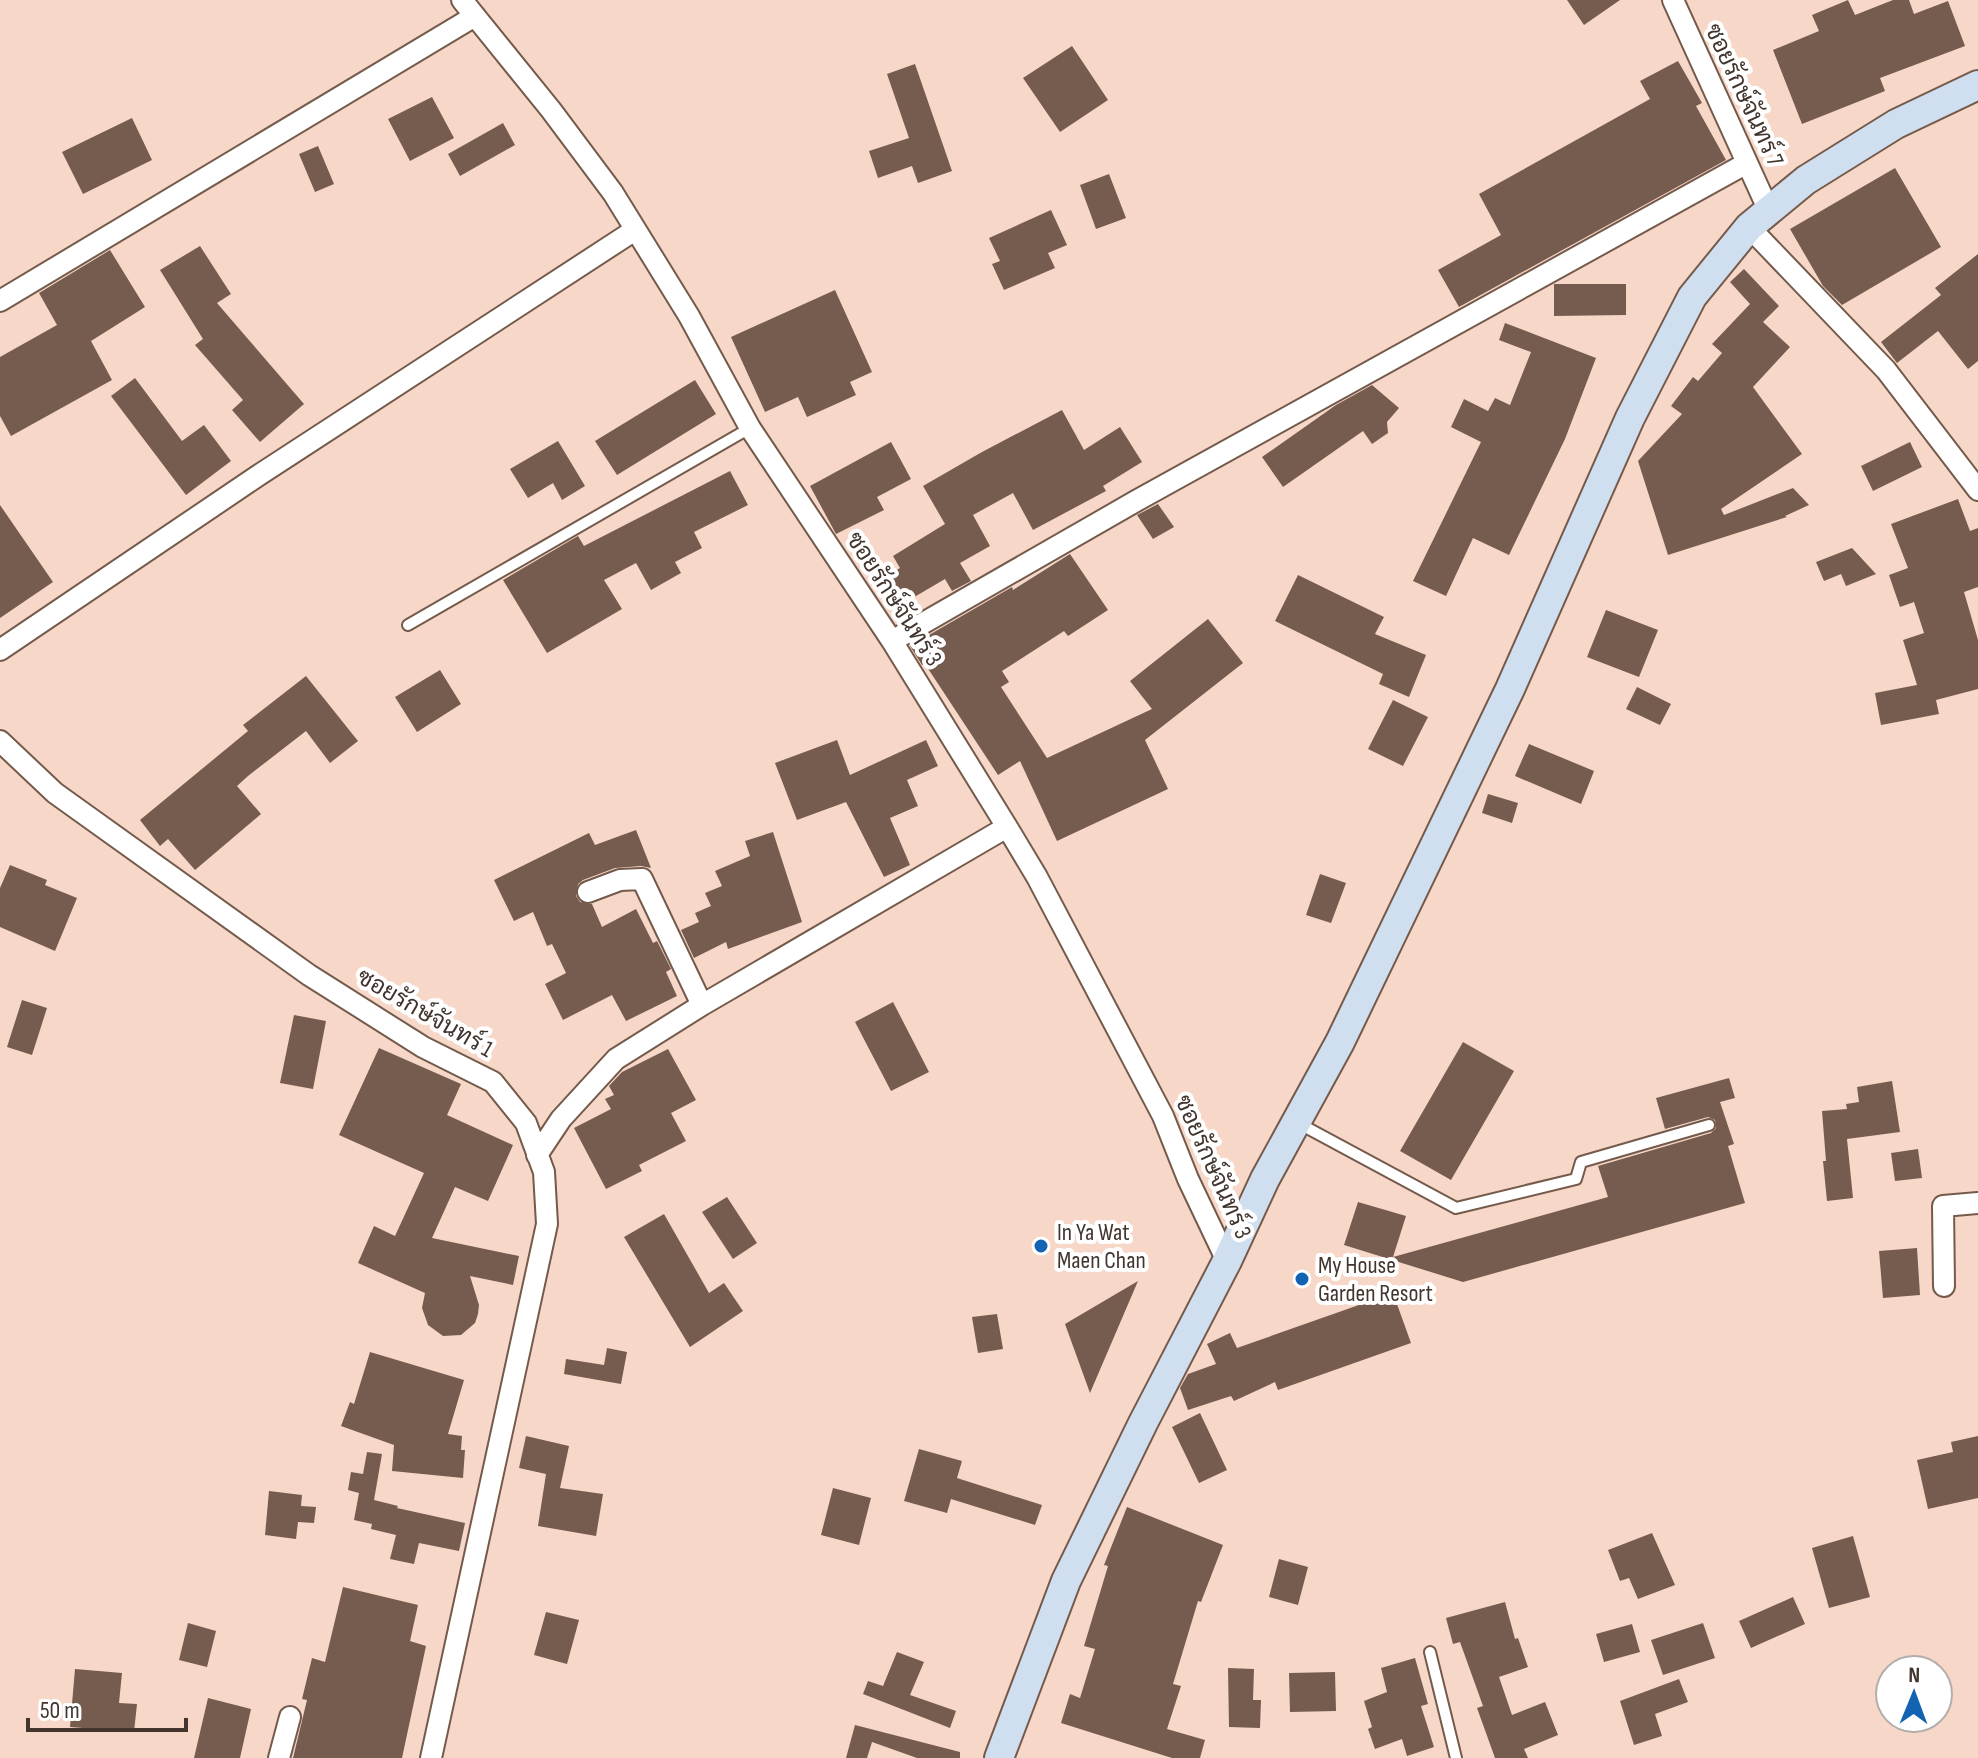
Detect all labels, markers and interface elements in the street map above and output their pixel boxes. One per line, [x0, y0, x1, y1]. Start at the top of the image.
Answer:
street label: ซอยรักษ์จันทร์ 7 [1698, 18, 1792, 171]
street label: ซอยรักษ์จันทร์ 3 [840, 525, 950, 672]
street label: ซอยรักษ์จันทร์ 1 [352, 961, 500, 1064]
street label: ซอยรักษ์จันทร์ 3 [1168, 1090, 1259, 1243]
place label: In Ya Wat Maen Chan [1057, 1218, 1146, 1275]
marker: In Ya Wat Maen Chan [1032, 1237, 1050, 1255]
place label: My House Garden Resort [1318, 1251, 1433, 1308]
marker: My House Garden Resort [1293, 1270, 1311, 1288]
north arrow [1874, 1654, 1954, 1734]
text: N [1908, 1662, 1920, 1689]
scale bar [28, 1682, 186, 1732]
text: 50 m [40, 1696, 80, 1725]

